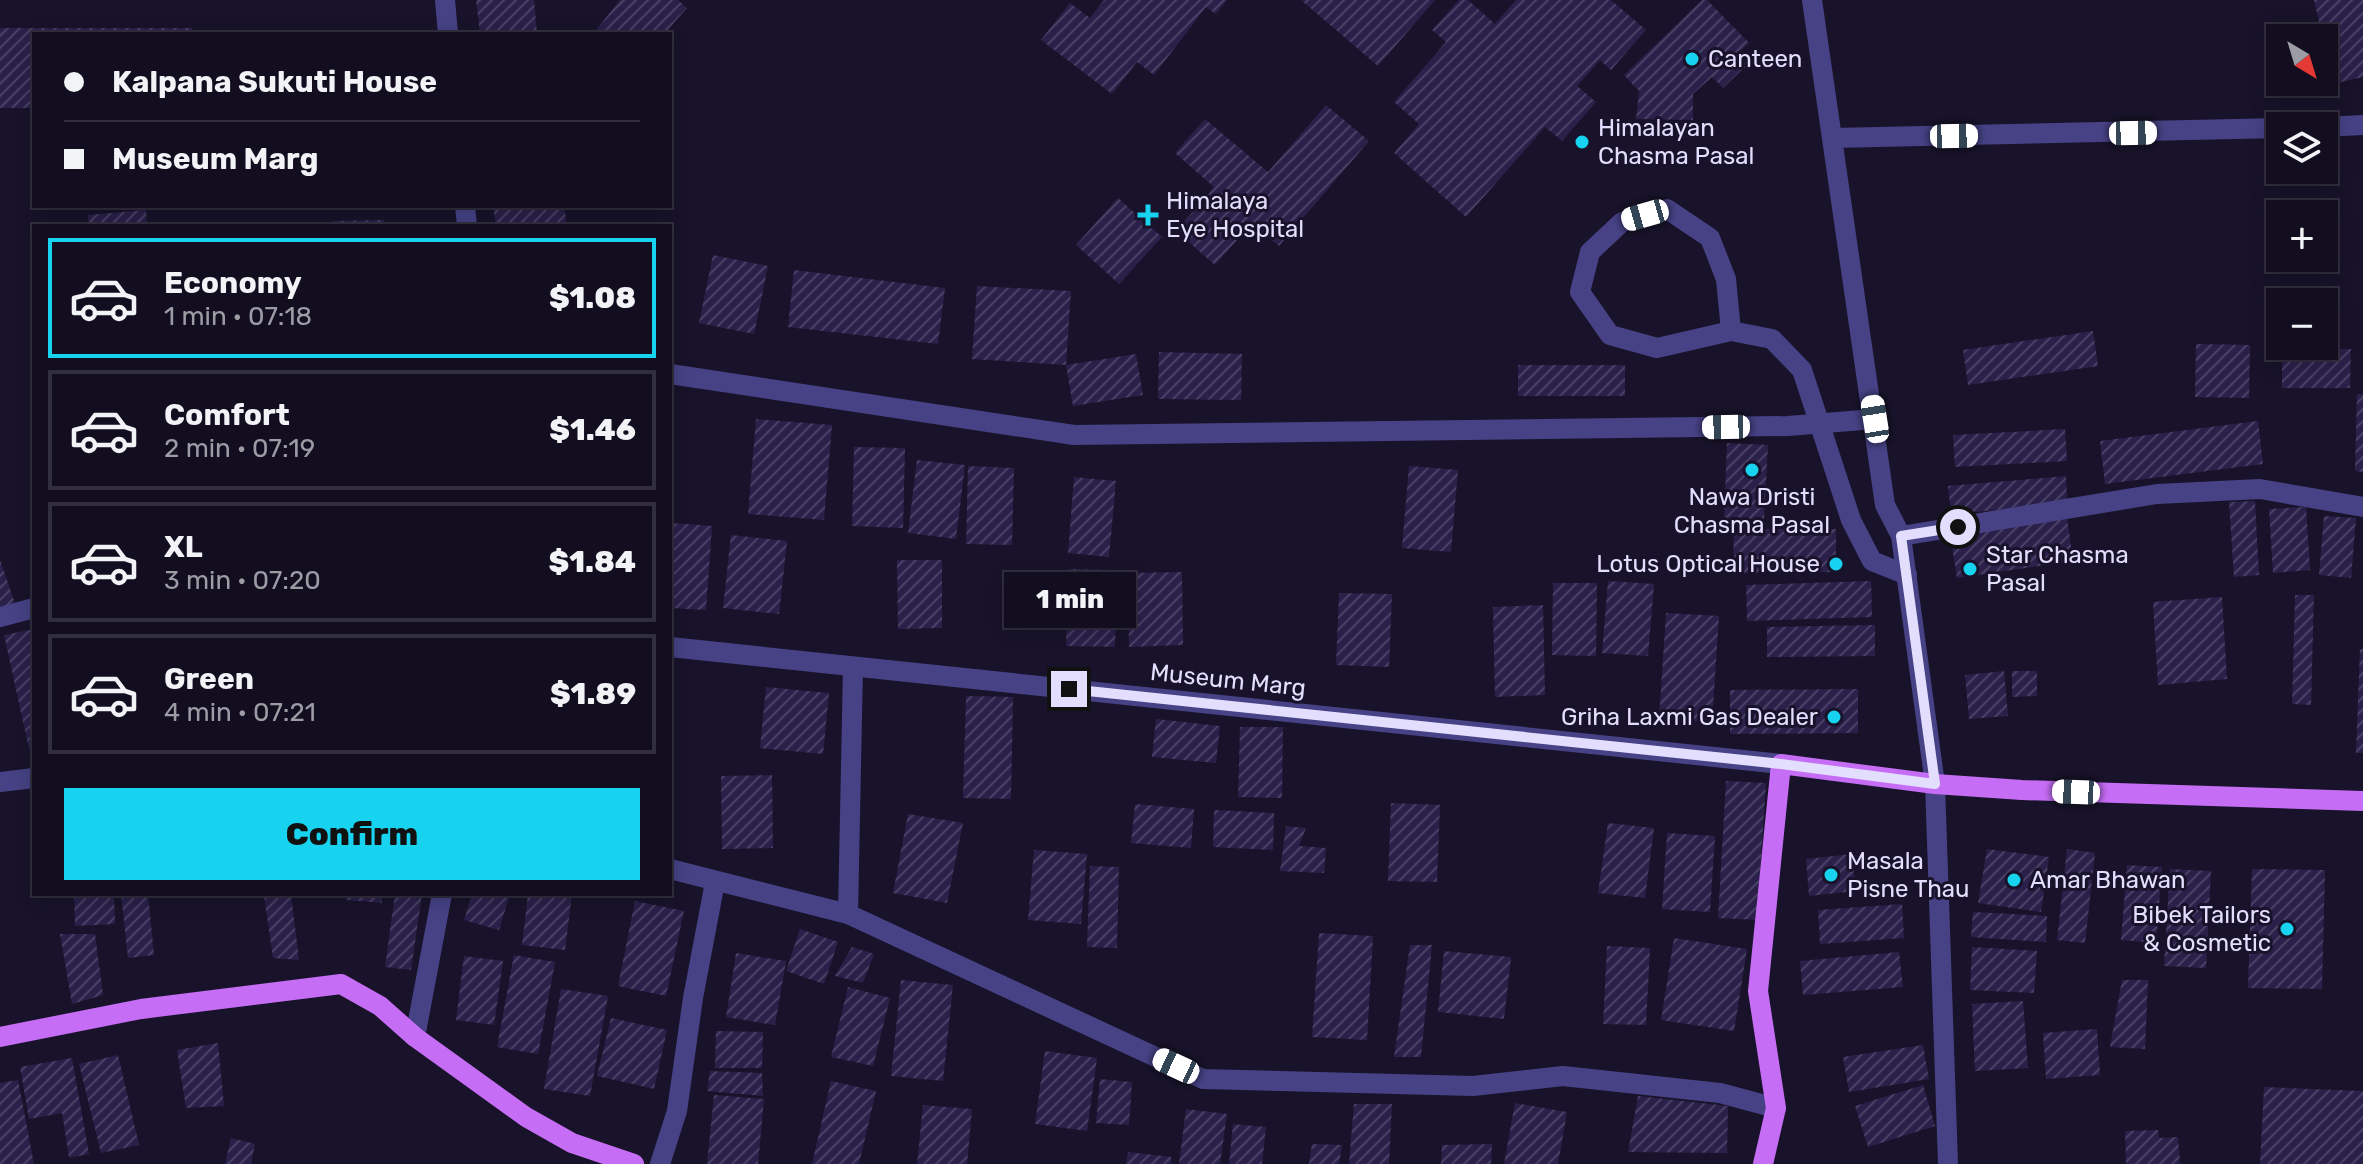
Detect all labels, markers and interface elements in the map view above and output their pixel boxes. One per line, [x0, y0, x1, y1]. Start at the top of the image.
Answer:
north arrow [2266, 24, 2338, 96]
map controls [2266, 24, 2338, 360]
place label: Canteen [1708, 45, 1802, 73]
marker: Canteen [1683, 50, 1701, 68]
text: Kalpana Sukuti House [112, 64, 437, 100]
button: layers [2266, 112, 2338, 184]
place label: Himalayan Chasma Pasal [1598, 114, 1754, 170]
car [2109, 121, 2157, 145]
car [1930, 124, 1978, 148]
marker: Himalayan Chasma Pasal [1573, 133, 1591, 151]
text: Museum Marg [112, 141, 319, 177]
place label: Himalaya Eye Hospital [1166, 187, 1304, 243]
car [1619, 197, 1671, 233]
button: + [2266, 200, 2338, 272]
marker: Himalaya Eye Hospital [1137, 204, 1159, 226]
icon: car [68, 262, 140, 334]
text: Economy [164, 265, 302, 301]
text: $1.08 [549, 280, 636, 316]
button: − [2266, 288, 2338, 360]
text: 1 min · 07:18 [164, 301, 312, 332]
car [1859, 393, 1891, 445]
icon: car [68, 394, 140, 466]
text: Comfort [164, 397, 290, 433]
text: $1.46 [549, 412, 636, 448]
car [1702, 415, 1750, 439]
text: 2 min · 07:19 [164, 433, 315, 464]
marker: Nawa Dristi Chasma Pasal [1743, 461, 1761, 479]
place label: Nawa Dristi Chasma Pasal [1674, 483, 1830, 539]
route start [1940, 509, 1976, 545]
icon: car [68, 526, 140, 598]
text: XL [164, 529, 203, 565]
place label: Star Chasma Pasal [1986, 541, 2129, 597]
text: $1.84 [549, 544, 636, 580]
place label: Lotus Optical House [1596, 550, 1820, 578]
marker: Lotus Optical House [1827, 555, 1845, 573]
marker: Star Chasma Pasal [1961, 560, 1979, 578]
text: 3 min · 07:20 [164, 565, 321, 596]
callout: 1 min [1003, 573, 1135, 629]
text: 1 min [1036, 584, 1104, 615]
icon: car [68, 658, 140, 730]
street label: Museum Marg [1149, 658, 1307, 702]
text: Green [164, 661, 254, 697]
route end [1051, 671, 1087, 707]
text: $1.89 [550, 676, 636, 712]
text: 4 min · 07:21 [164, 697, 316, 728]
place label: Griha Laxmi Gas Dealer [1561, 703, 1818, 731]
marker: Griha Laxmi Gas Dealer [1825, 708, 1843, 726]
car [2052, 779, 2100, 805]
button: Confirm [64, 788, 640, 880]
place label: Masala Pisne Thau [1847, 847, 1969, 903]
marker: Masala Pisne Thau [1822, 866, 1840, 884]
place label: Amar Bhawan [2030, 866, 2186, 894]
marker: Amar Bhawan [2005, 871, 2023, 889]
place label: Bibek Tailors & Cosmetic [2132, 901, 2271, 957]
marker: Bibek Tailors & Cosmetic [2278, 920, 2296, 938]
car [1149, 1045, 1203, 1087]

